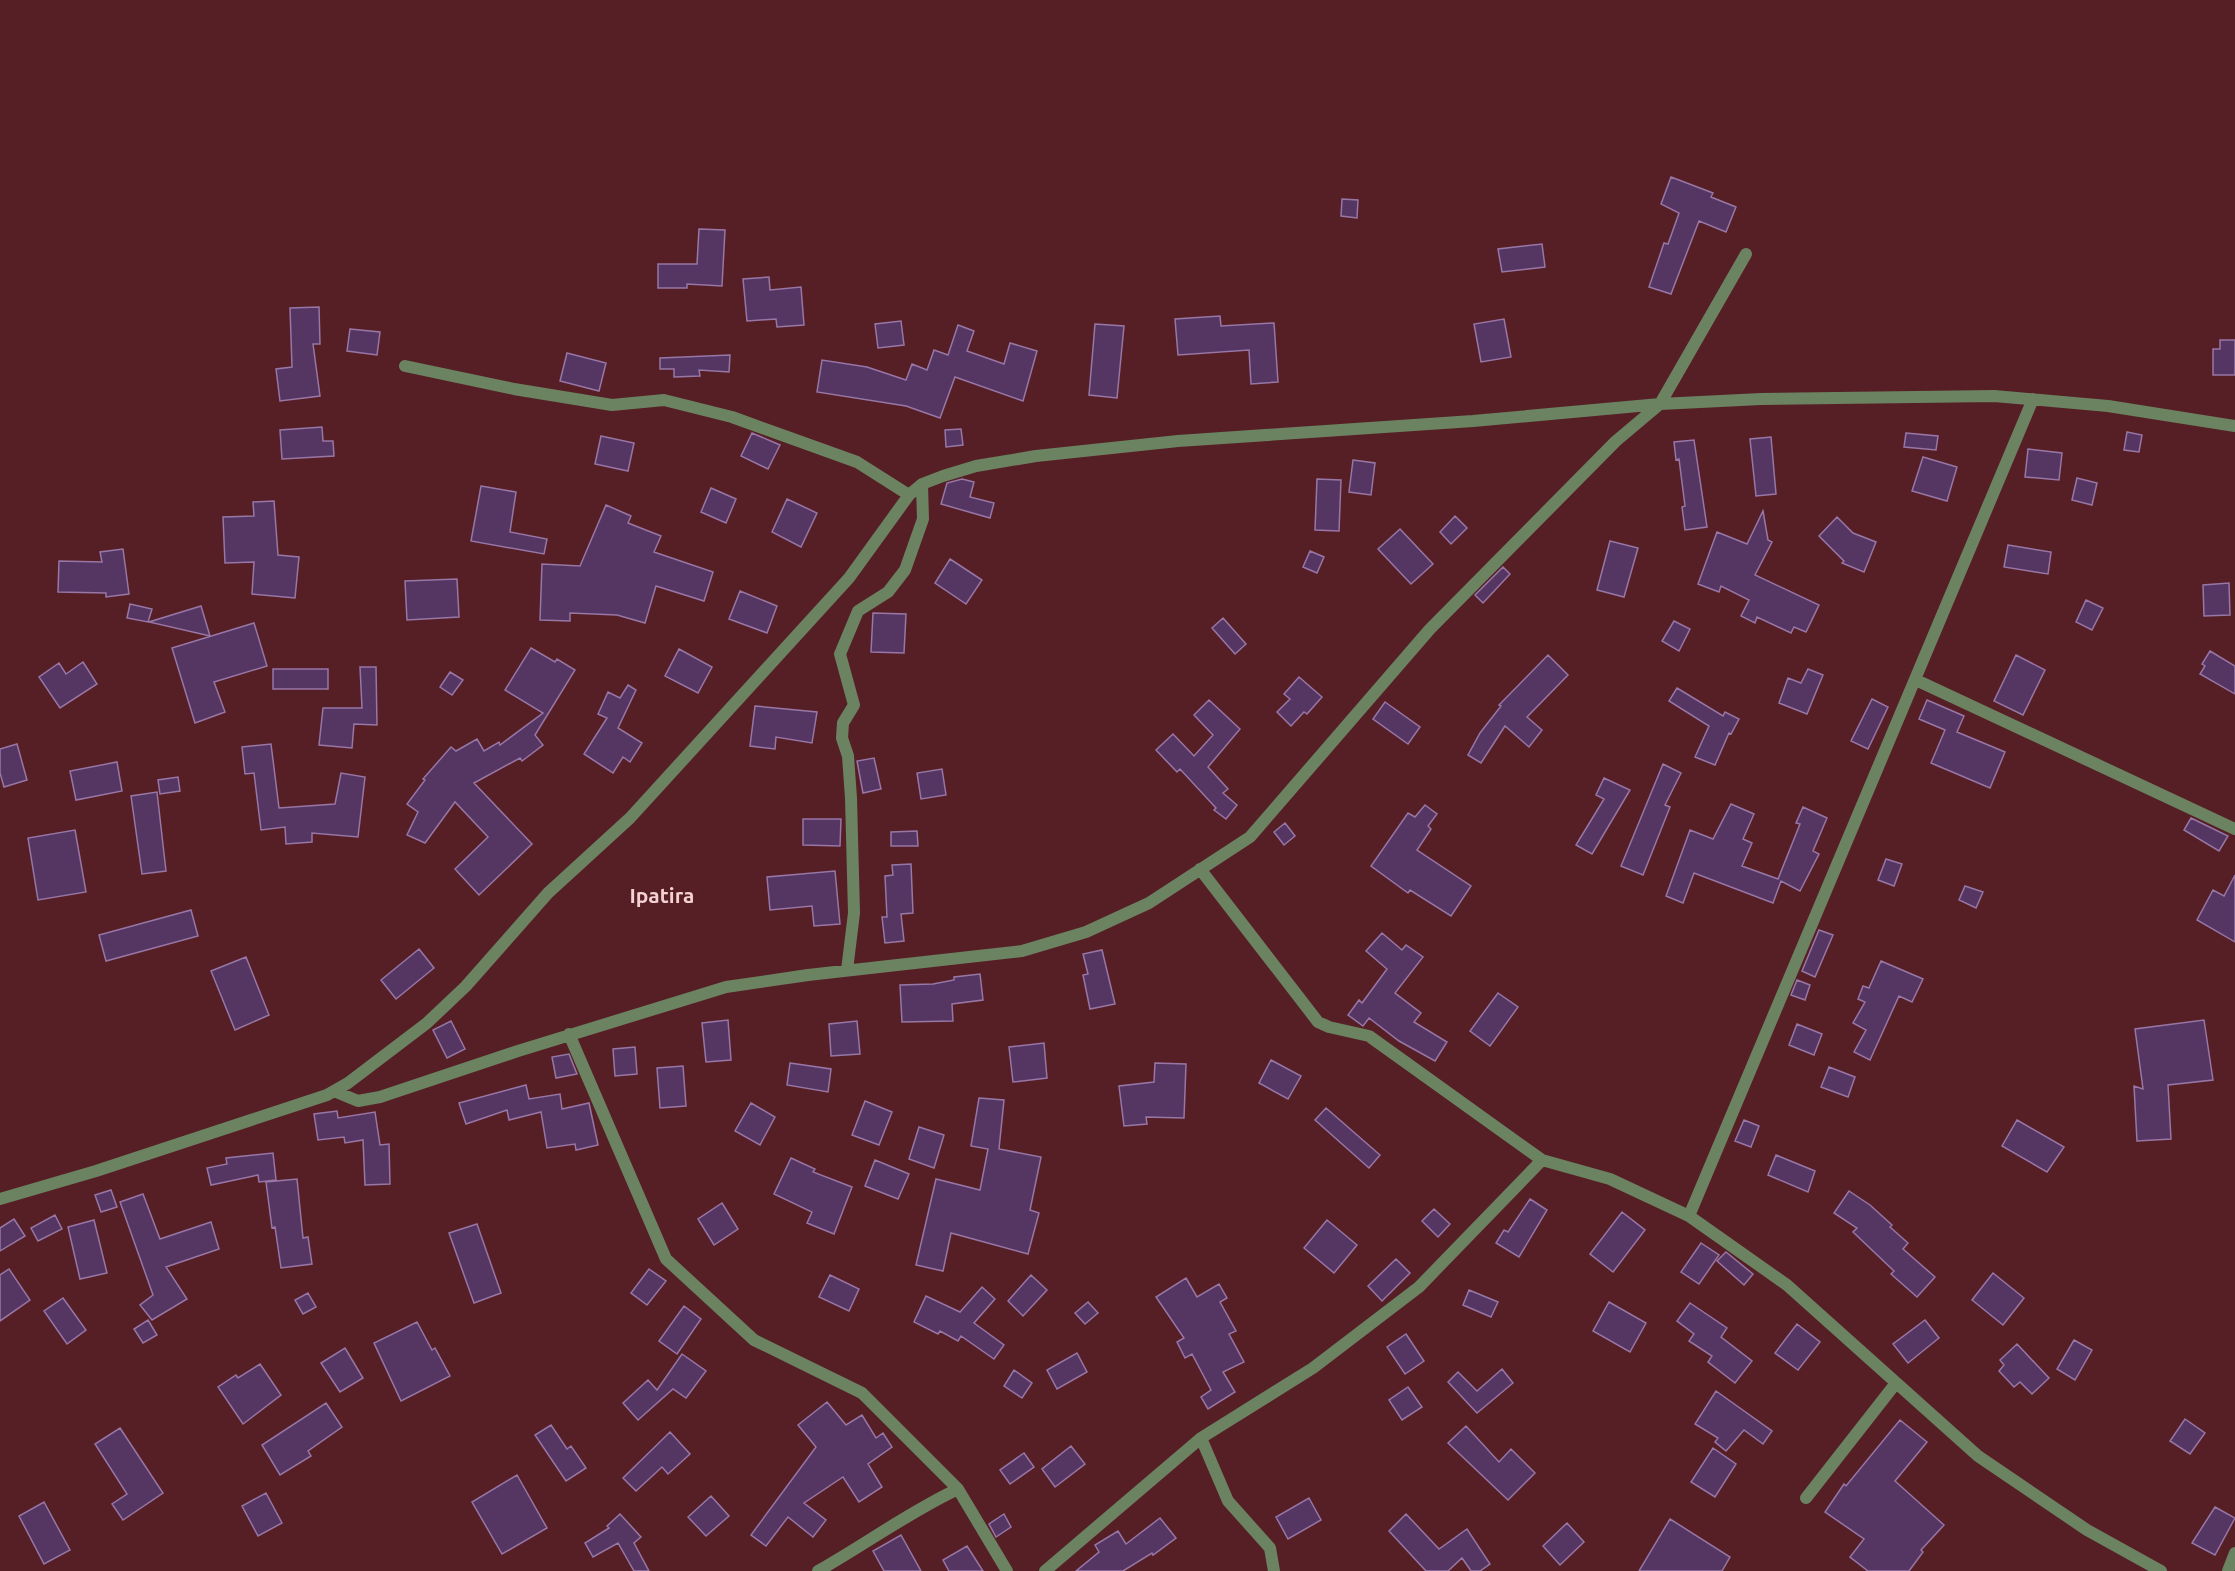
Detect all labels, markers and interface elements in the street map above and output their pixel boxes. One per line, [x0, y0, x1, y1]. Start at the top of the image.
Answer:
district label: Ipatira [629, 883, 695, 907]

